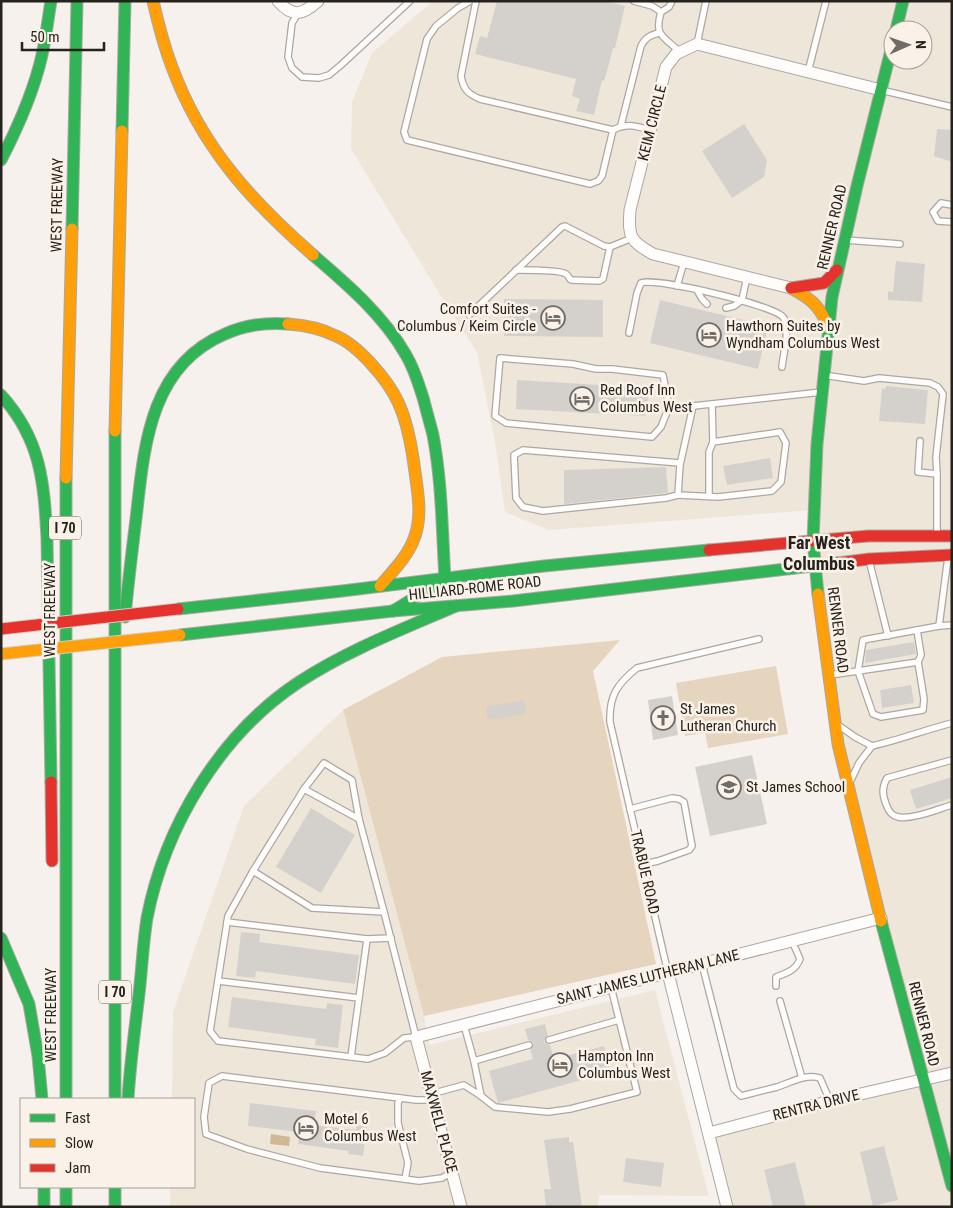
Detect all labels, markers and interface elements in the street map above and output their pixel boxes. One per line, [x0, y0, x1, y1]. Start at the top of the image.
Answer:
scale bar [22, 20, 105, 52]
north arrow [883, 20, 933, 70]
text: 50 m [30, 28, 60, 46]
text: N [913, 40, 929, 49]
street label: KEIM CIRCLE [634, 83, 670, 163]
street label: WEST FREEWAY [47, 157, 67, 252]
street label: RENNER ROAD [813, 183, 851, 271]
place label: Comfort Suites - Columbus / Keim Circle [397, 300, 536, 335]
hotel icon: Comfort Suites - Columbus / Keim Circle [540, 305, 566, 331]
place label: Hawthorn Suites by Wyndham Columbus West [726, 317, 880, 352]
hotel icon: Hawthorn Suites by Wyndham Columbus West [696, 322, 722, 348]
place label: Red Roof Inn Columbus West [600, 381, 692, 416]
hotel icon: Red Roof Inn Columbus West [569, 386, 595, 412]
road number: I 70 [49, 516, 81, 540]
district label: Far West Columbus [783, 532, 855, 574]
street label: WEST FREEWAY [41, 563, 59, 657]
street label: HILLIARD-ROME ROAD [408, 572, 542, 604]
street label: RENNER ROAD [824, 586, 852, 674]
place label: St James Lutheran Church [680, 700, 777, 735]
church icon: St James Lutheran Church [650, 705, 676, 731]
school or university icon: St James School [716, 774, 742, 800]
place label: St James School [746, 778, 845, 796]
street label: TRABUE ROAD [627, 828, 663, 916]
street label: SAINT JAMES LUTHERAN LANE [555, 946, 741, 1008]
street label: WEST FREEWAY [42, 968, 60, 1062]
road number: I 70 [99, 980, 131, 1004]
street label: RENNER ROAD [905, 980, 943, 1068]
place label: Hampton Inn Columbus West [578, 1047, 670, 1082]
hotel icon: Hampton Inn Columbus West [547, 1052, 573, 1078]
street label: MAXWELL PLACE [417, 1069, 461, 1175]
street label: RENTRA DRIVE [771, 1086, 861, 1124]
legend [20, 1098, 195, 1188]
text: Fast [65, 1109, 90, 1127]
place label: Motel 6 Columbus West [324, 1110, 416, 1145]
hotel icon: Motel 6 Columbus West [293, 1115, 319, 1141]
text: Slow [65, 1134, 94, 1152]
text: Jam [65, 1159, 91, 1177]

